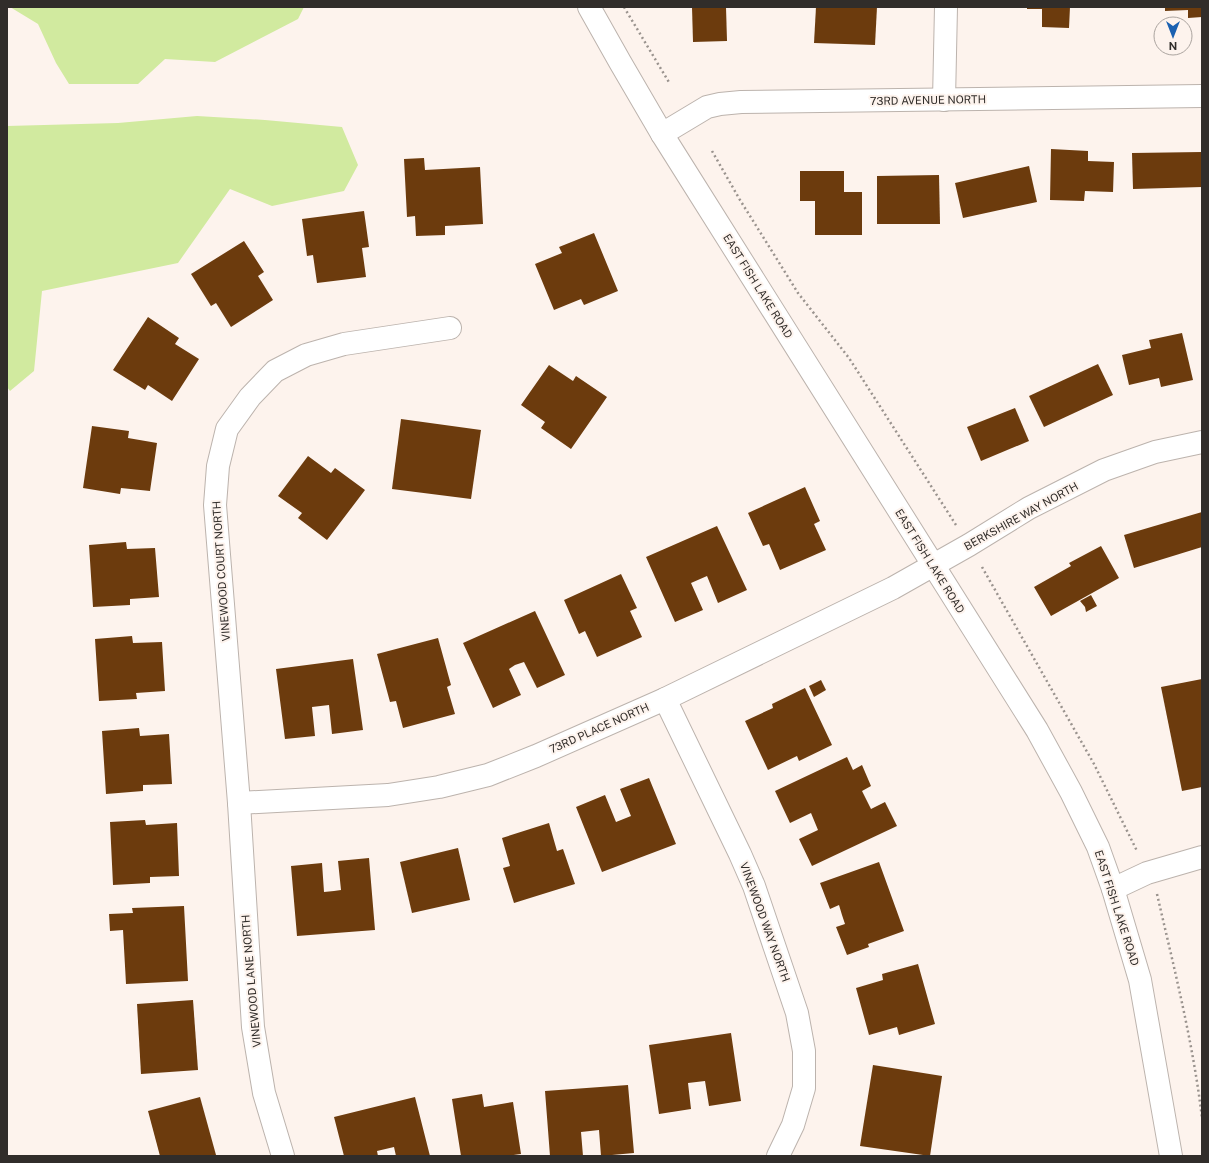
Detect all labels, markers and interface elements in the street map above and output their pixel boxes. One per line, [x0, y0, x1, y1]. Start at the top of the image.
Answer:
north arrow [1153, 16, 1193, 56]
text: N [1169, 40, 1177, 52]
street label: 73RD AVENUE NORTH [870, 93, 986, 107]
street label: EAST FISH LAKE ROAD [721, 232, 795, 341]
street label: BERKSHIRE WAY NORTH [962, 480, 1080, 552]
street label: VINEWOOD COURT NORTH [210, 500, 232, 642]
street label: EAST FISH LAKE ROAD [893, 507, 967, 616]
street label: 73RD PLACE NORTH [547, 701, 651, 755]
street label: EAST FISH LAKE ROAD [1093, 849, 1141, 968]
street label: VINEWOOD WAY NORTH [738, 861, 792, 983]
street label: VINEWOOD LANE NORTH [239, 914, 263, 1048]

